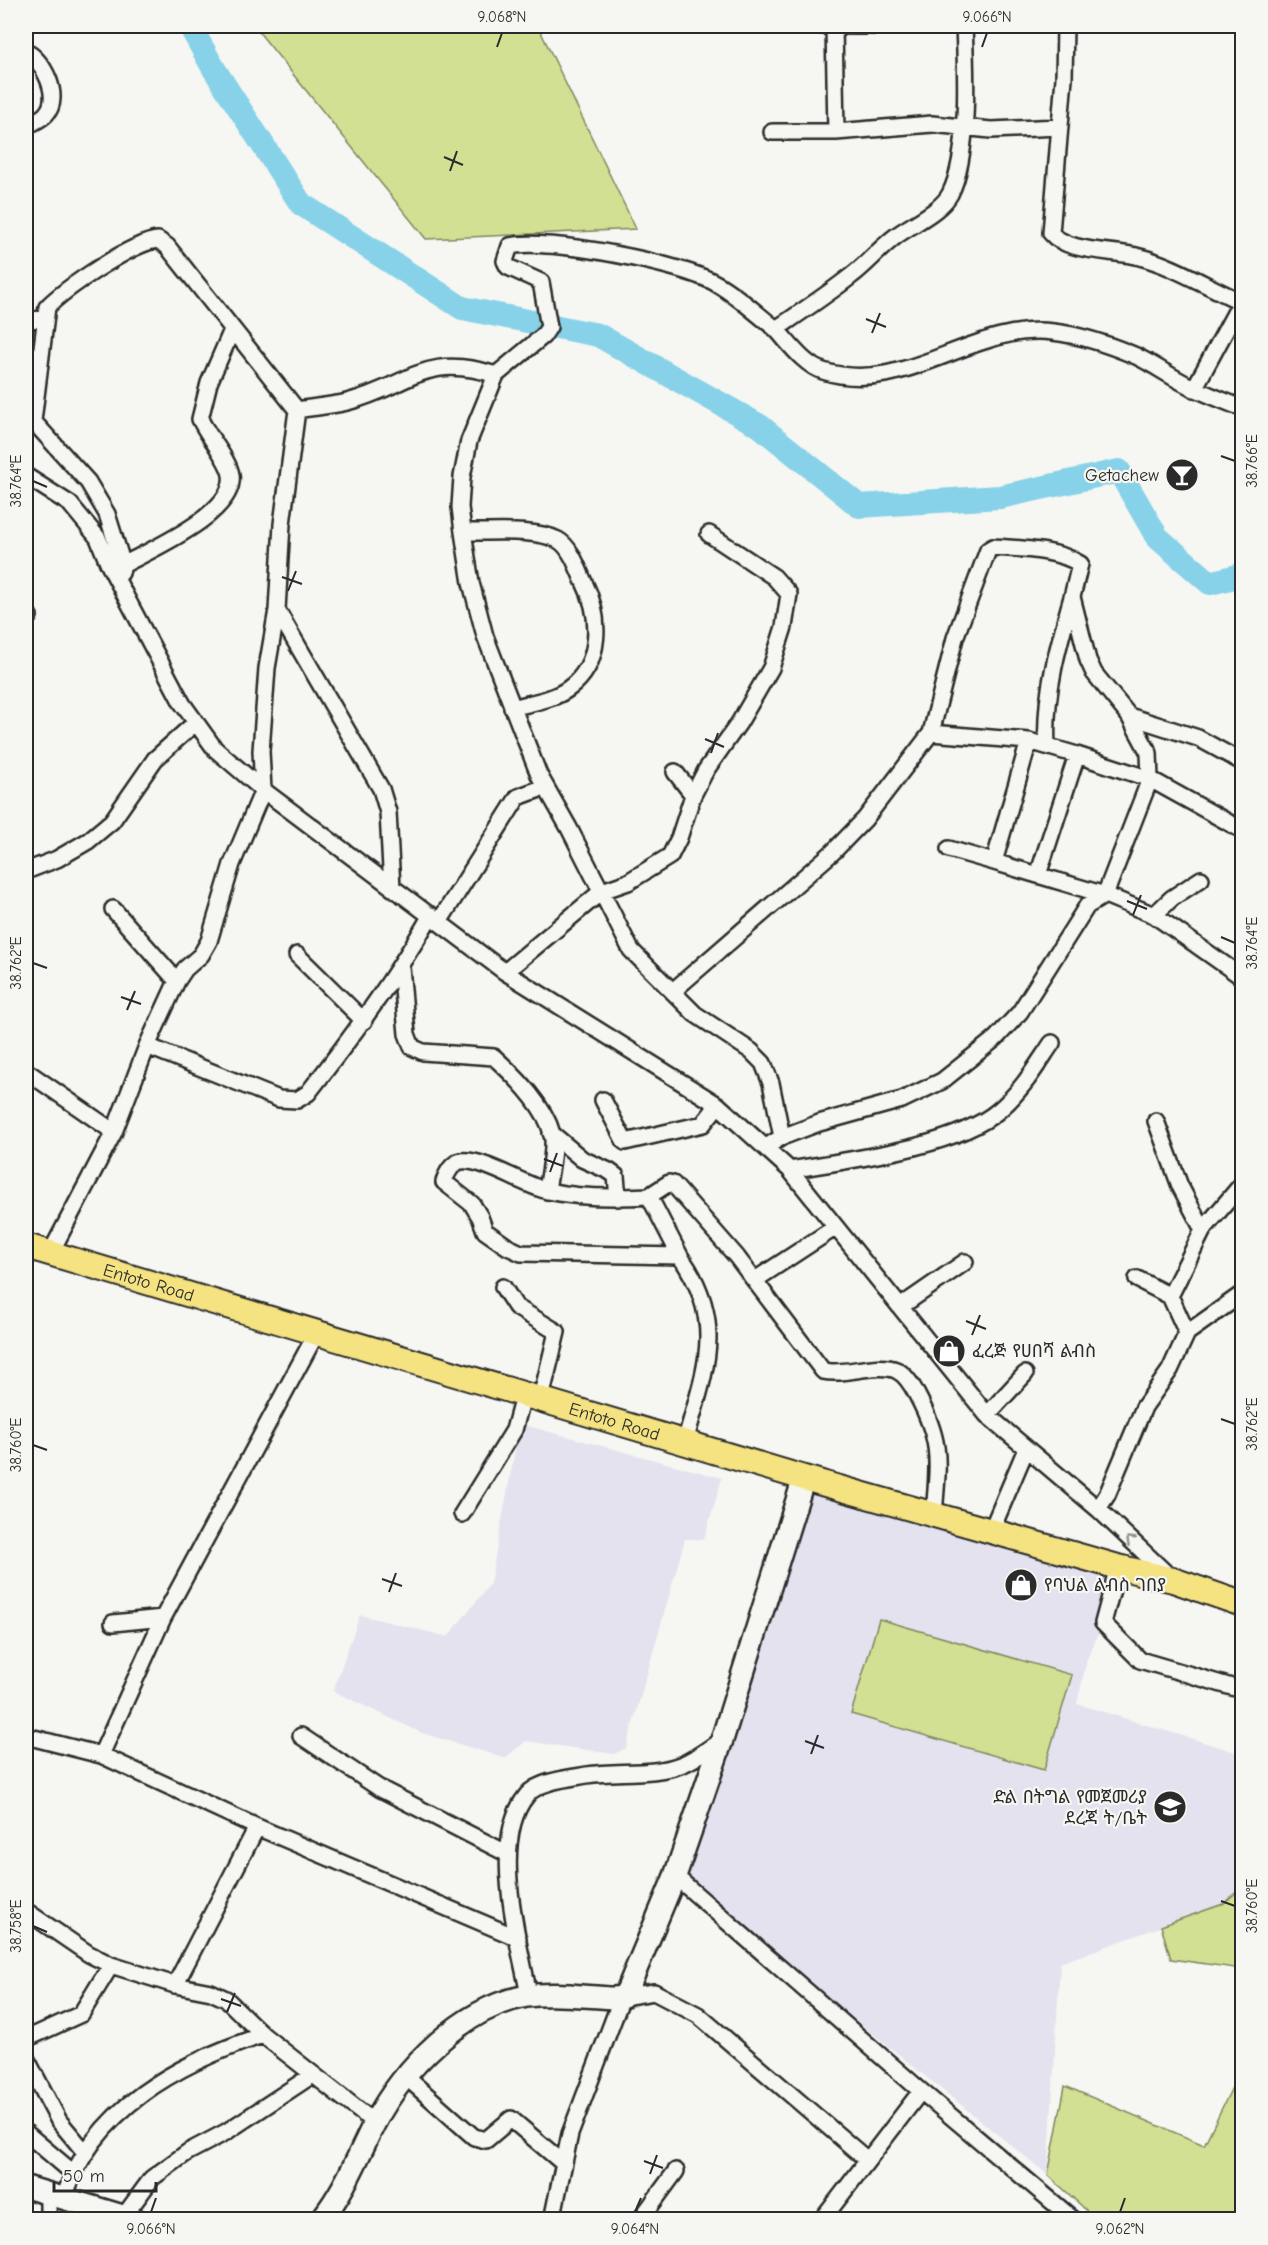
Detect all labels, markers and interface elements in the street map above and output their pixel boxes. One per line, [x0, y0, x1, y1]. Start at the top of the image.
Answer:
text: 9.068°N [478, 8, 526, 26]
text: 9.066°N [962, 8, 1012, 26]
text: 38.766°E [1243, 434, 1261, 488]
text: 38.764°E [7, 455, 25, 507]
bar icon: Getachew [1164, 457, 1200, 493]
place label: Getachew [1085, 465, 1159, 486]
text: 38.764°E [1243, 917, 1261, 969]
text: 38.762°E [7, 936, 25, 990]
street label: Entoto Road [101, 1260, 197, 1307]
shop icon: ፈረጅ የሀበሻ ልብስ [931, 1333, 967, 1369]
place label: ፈረጅ የሀበሻ ልብስ [972, 1341, 1096, 1362]
text: 38.762°E [1243, 1397, 1261, 1451]
street label: Entoto Road [566, 1398, 662, 1445]
text: 38.760°E [7, 1418, 25, 1472]
one-way arrow [1127, 1536, 1137, 1547]
shop icon: የባህል ልብስ ገበያ [1003, 1567, 1039, 1603]
place label: የባህል ልብስ ገበያ [1044, 1575, 1166, 1596]
place label: ድል በትግል የመጀመሪያ ደረጃ ት/ቤት [993, 1787, 1147, 1829]
school or university icon: ድል በትግል የመጀመሪያ ደረጃ ት/ቤት [1152, 1789, 1188, 1825]
text: 38.760°E [1243, 1879, 1261, 1933]
text: 38.758°E [7, 1899, 25, 1953]
scale bar [54, 2155, 156, 2193]
text: 50 m [63, 2166, 105, 2187]
text: 9.066°N [126, 2220, 176, 2238]
text: 9.064°N [611, 2220, 659, 2238]
text: 9.062°N [1096, 2220, 1144, 2238]

